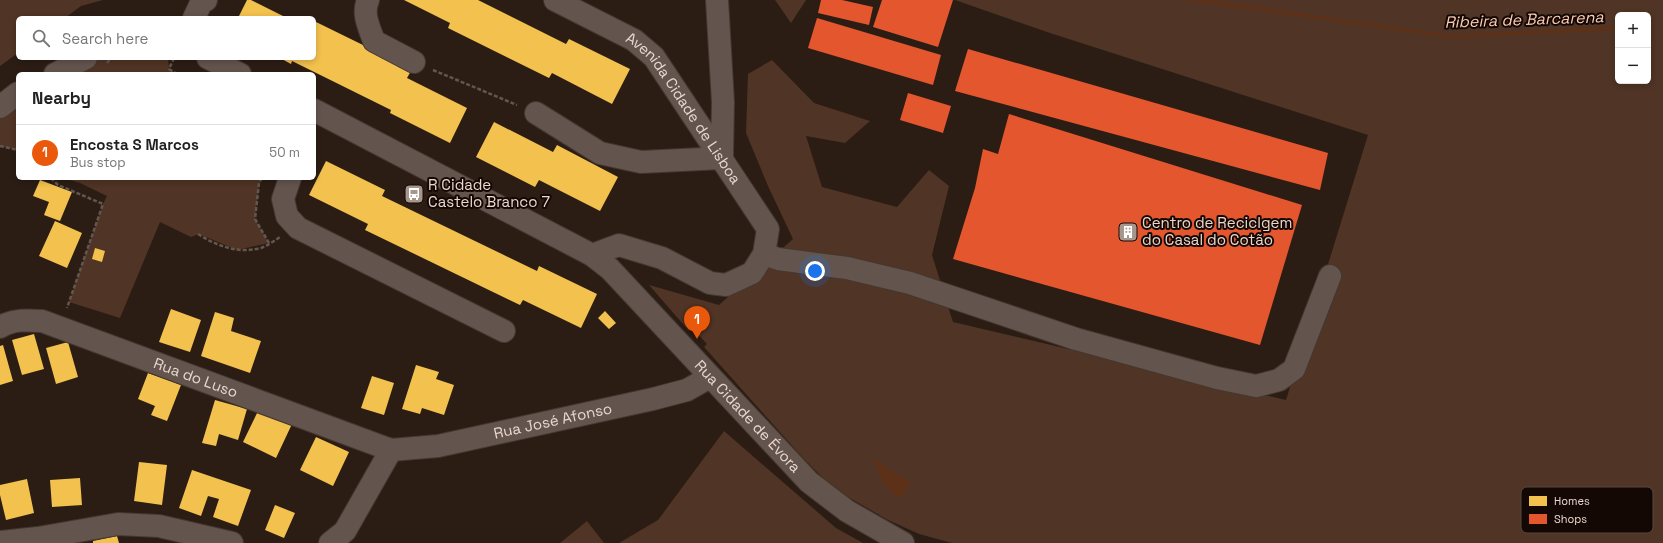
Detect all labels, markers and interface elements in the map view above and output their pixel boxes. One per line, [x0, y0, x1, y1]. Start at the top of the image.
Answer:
water label: Ribeira de Barcarena [1444, 6, 1605, 33]
map controls [1615, 12, 1651, 84]
button: + [1615, 12, 1651, 48]
search box [16, 16, 316, 60]
icon: search [30, 27, 52, 49]
street label: Avenida Cidade de Lisboa [623, 28, 746, 188]
text: Search here [62, 29, 148, 48]
button: − [1615, 48, 1651, 84]
text: Nearby [32, 87, 91, 109]
text: Encosta S Marcos [70, 135, 199, 154]
text: 1 [42, 144, 48, 161]
text: 50 m [269, 144, 300, 161]
text: Bus stop [70, 154, 126, 171]
place label: R Cidade Castelo Branco 7 [428, 175, 550, 211]
bus stop icon: R Cidade Castelo Branco 7 [403, 183, 425, 205]
place label: Centro de Reciclgem do Casal do Cotão [1142, 213, 1292, 249]
building icon: Centro de Reciclgem do Casal do Cotão [1117, 221, 1139, 243]
your location [805, 261, 825, 281]
pin: 1 [684, 306, 710, 339]
street label: Rua do Luso [151, 353, 241, 402]
street label: Rua Cidade de Évora [691, 356, 805, 476]
street label: Rua José Afonso [492, 398, 614, 443]
legend [1521, 487, 1653, 533]
text: Homes [1554, 494, 1590, 508]
text: Shops [1554, 512, 1587, 526]

